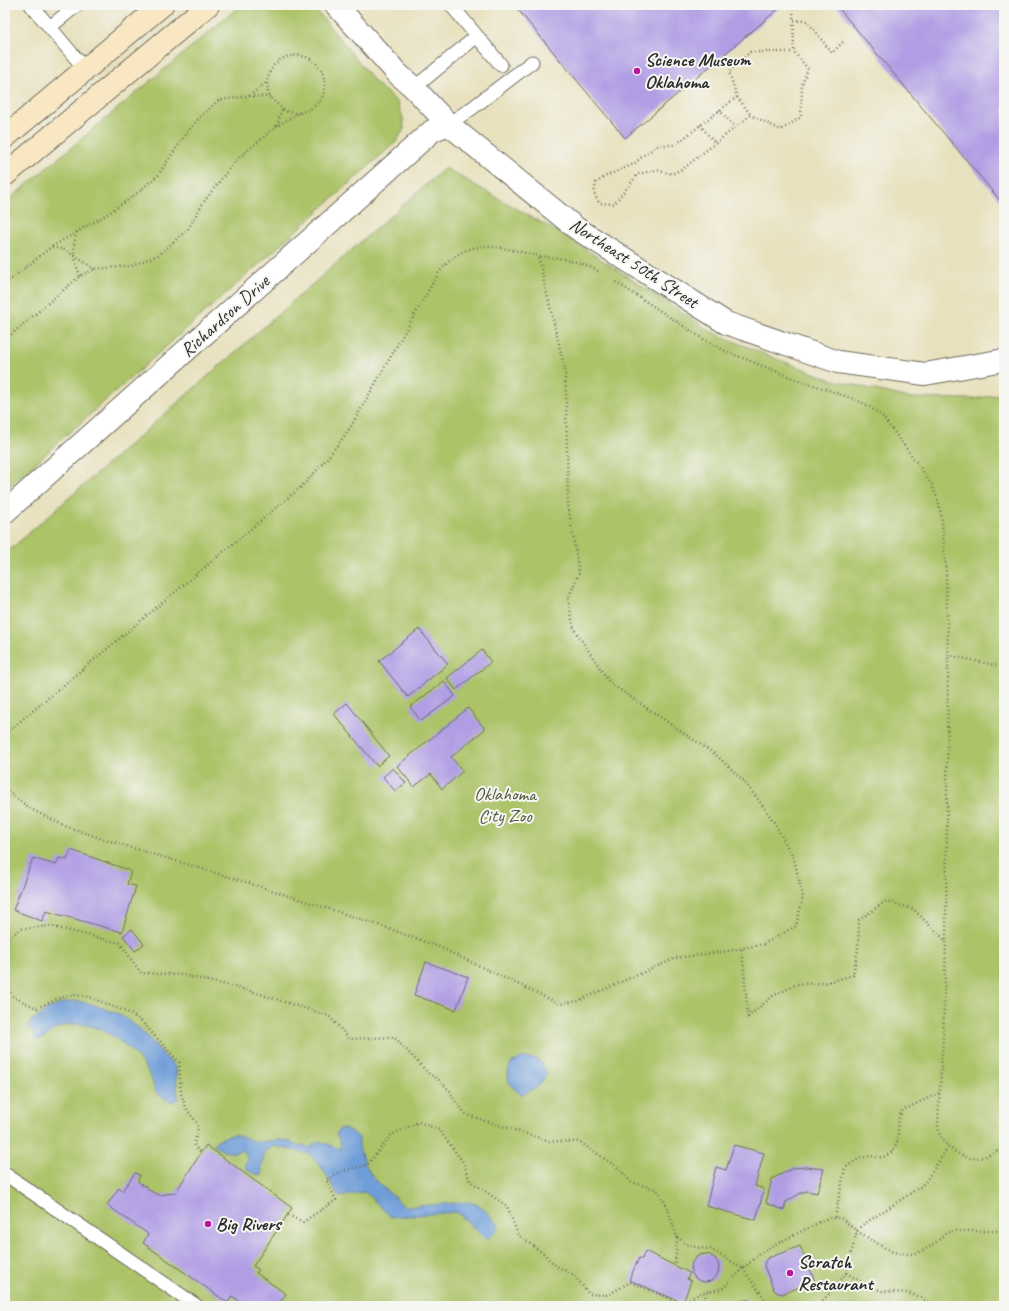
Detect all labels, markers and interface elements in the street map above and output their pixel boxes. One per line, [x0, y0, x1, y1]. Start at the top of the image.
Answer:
place label: Science Museum Oklahoma [645, 48, 752, 94]
marker: Science Museum Oklahoma [632, 66, 642, 76]
street label: Northeast 50th Street [565, 212, 704, 315]
street label: Richardson Drive [176, 269, 276, 362]
park label: Oklahoma City Zoo [474, 782, 538, 828]
place label: Big Rivers [216, 1212, 283, 1236]
marker: Big Rivers [203, 1219, 213, 1229]
place label: Scratch Restaurant [798, 1250, 875, 1296]
marker: Scratch Restaurant [785, 1268, 795, 1278]

